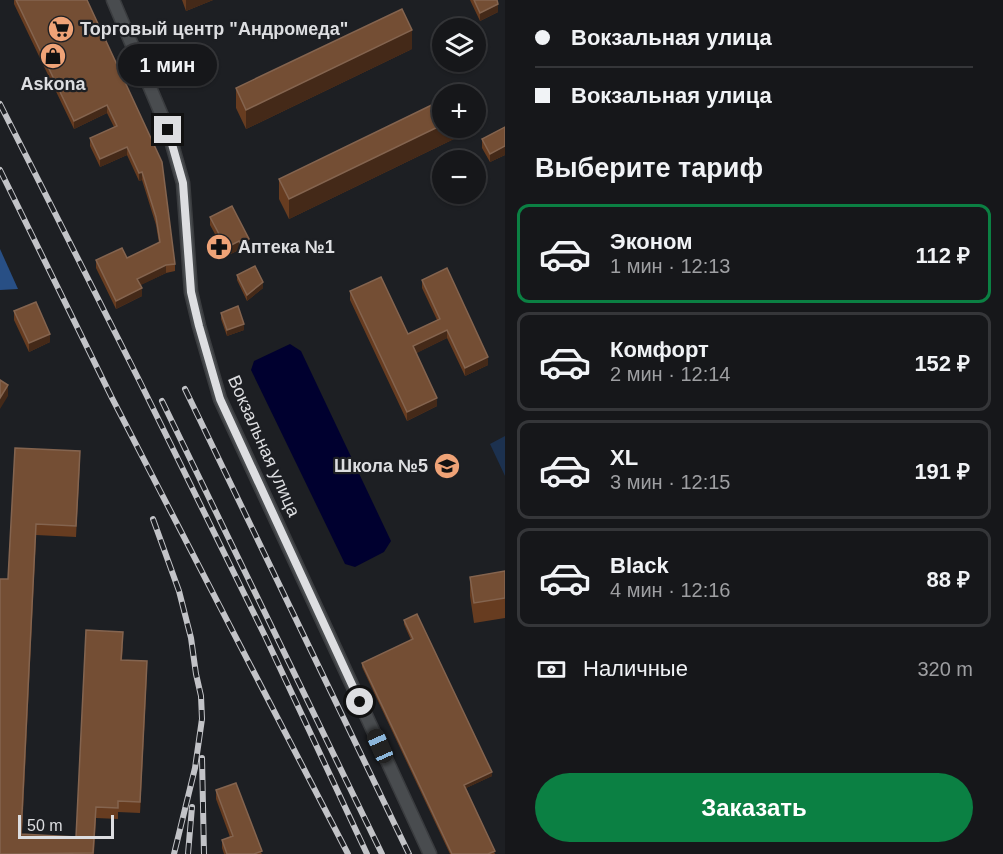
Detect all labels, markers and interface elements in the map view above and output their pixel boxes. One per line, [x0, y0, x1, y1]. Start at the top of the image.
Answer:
supermarket icon: Торговый центр "Андромеда" [46, 14, 76, 44]
map controls [432, 18, 486, 204]
button: layers [432, 18, 486, 72]
place label: Торговый центр "Андромеда" [80, 19, 348, 39]
text: Вокзальная улица [571, 25, 772, 50]
shop icon: Askona [38, 41, 68, 71]
callout: 1 мин [118, 43, 218, 85]
text: 1 мин [140, 54, 195, 76]
place label: Askona [20, 74, 86, 94]
text: Вокзальная улица [571, 83, 772, 108]
button: + [432, 84, 486, 138]
route end [154, 116, 181, 143]
button: − [432, 150, 486, 204]
text: Выберите тариф [535, 153, 763, 183]
icon: car [538, 227, 592, 281]
text: Эконом [610, 229, 693, 254]
pharmacy icon: Аптека №1 [204, 232, 234, 262]
place label: Аптека №1 [238, 237, 335, 257]
text: 112 ₽ [916, 243, 970, 268]
text: 1 мин · 12:13 [610, 255, 730, 277]
icon: car [538, 335, 592, 389]
text: Комфорт [610, 337, 709, 362]
text: 152 ₽ [914, 351, 970, 376]
text: 2 мин · 12:14 [610, 363, 730, 385]
street label: Вокзальная улица [224, 372, 305, 521]
icon: car [538, 443, 592, 497]
text: XL [610, 445, 638, 470]
school or university icon: Школа №5 [432, 451, 462, 481]
place label: Школа №5 [334, 456, 428, 476]
text: 191 ₽ [914, 459, 970, 484]
text: 3 мин · 12:15 [610, 471, 730, 493]
icon: car [538, 551, 592, 605]
text: Black [610, 553, 669, 578]
text: 88 ₽ [927, 567, 970, 592]
text: 4 мин · 12:16 [610, 579, 730, 601]
icon: cash [535, 653, 568, 686]
text: Наличные [583, 656, 688, 681]
text: 320 m [917, 658, 973, 680]
route start [346, 688, 373, 715]
car [364, 726, 396, 766]
button: Заказать [535, 773, 973, 842]
scale bar [18, 812, 114, 840]
text: 50 m [27, 817, 63, 834]

